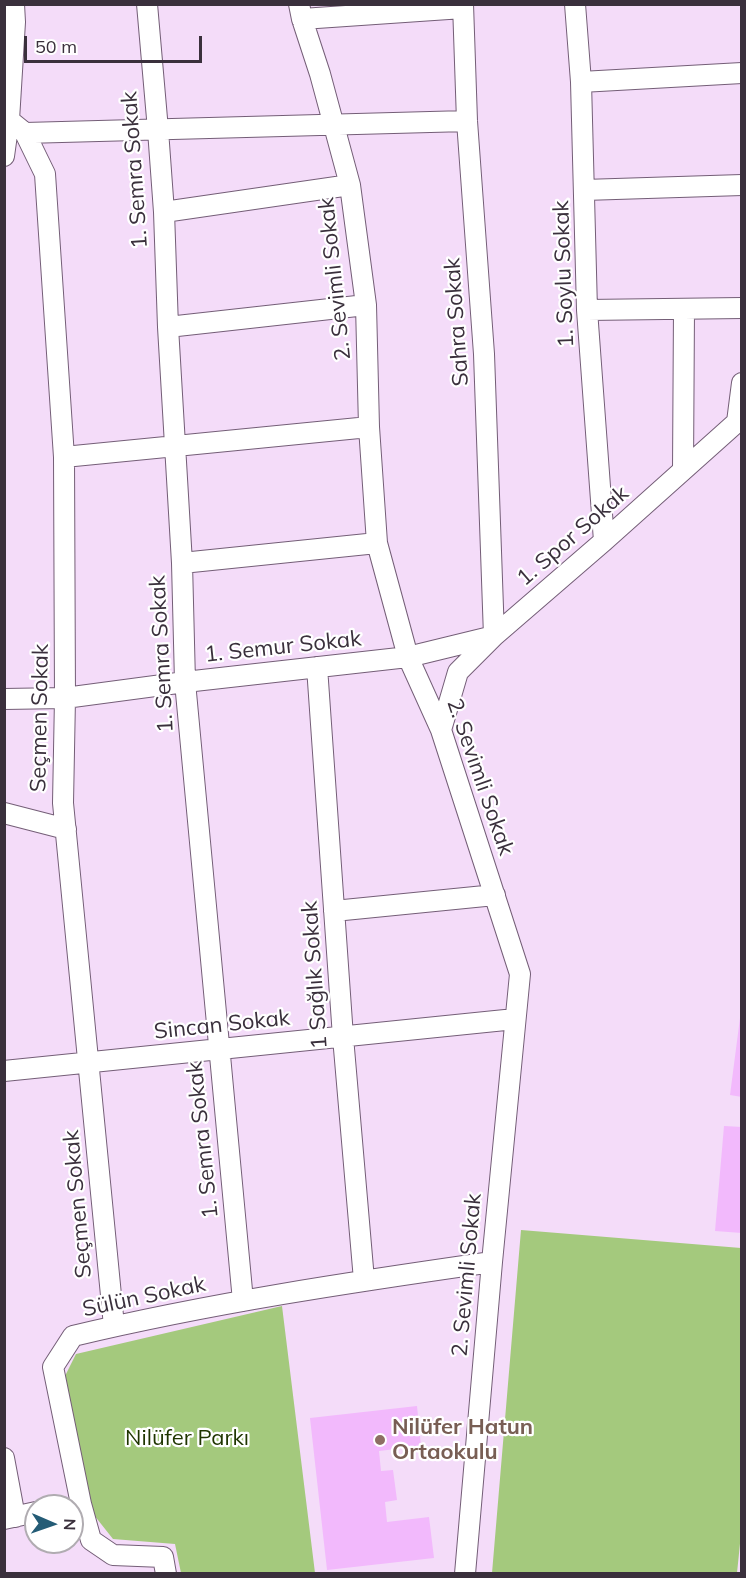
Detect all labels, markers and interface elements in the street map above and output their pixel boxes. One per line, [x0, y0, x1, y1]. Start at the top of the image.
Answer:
scale bar [27, 24, 206, 62]
text: 50 m [35, 35, 77, 58]
street label: 1. Semra Sokak [116, 90, 154, 250]
street label: 2. Sevimli Sokak [313, 196, 357, 362]
street label: 1. Soylu Sokak [548, 200, 580, 348]
street label: Sahra Sokak [439, 257, 475, 387]
street label: 1. Spor Sokak [512, 480, 634, 592]
street label: 1. Semra Sokak [145, 575, 179, 733]
street label: 1. Semur Sokak [203, 626, 363, 668]
street label: Seçmen Sokak [26, 644, 54, 792]
street label: 2. Sevimli Sokak [441, 695, 519, 859]
street label: 1 Sağlık Sokak [297, 900, 333, 1050]
street label: Sincan Sokak [153, 1005, 291, 1045]
street label: 1. Semra Sokak [182, 1060, 224, 1220]
street label: Seçmen Sokak [58, 1129, 98, 1279]
street label: 2. Sevimli Sokak [447, 1192, 487, 1358]
street label: Sülün Sokak [80, 1271, 208, 1323]
place label: Nilüfer Hatun Ortaokulu [392, 1414, 533, 1466]
park label: Nilüfer Parkı [125, 1425, 249, 1451]
marker: Nilüfer Hatun Ortaokulu [373, 1433, 387, 1447]
north arrow [24, 1494, 84, 1554]
text: N [60, 1518, 80, 1531]

